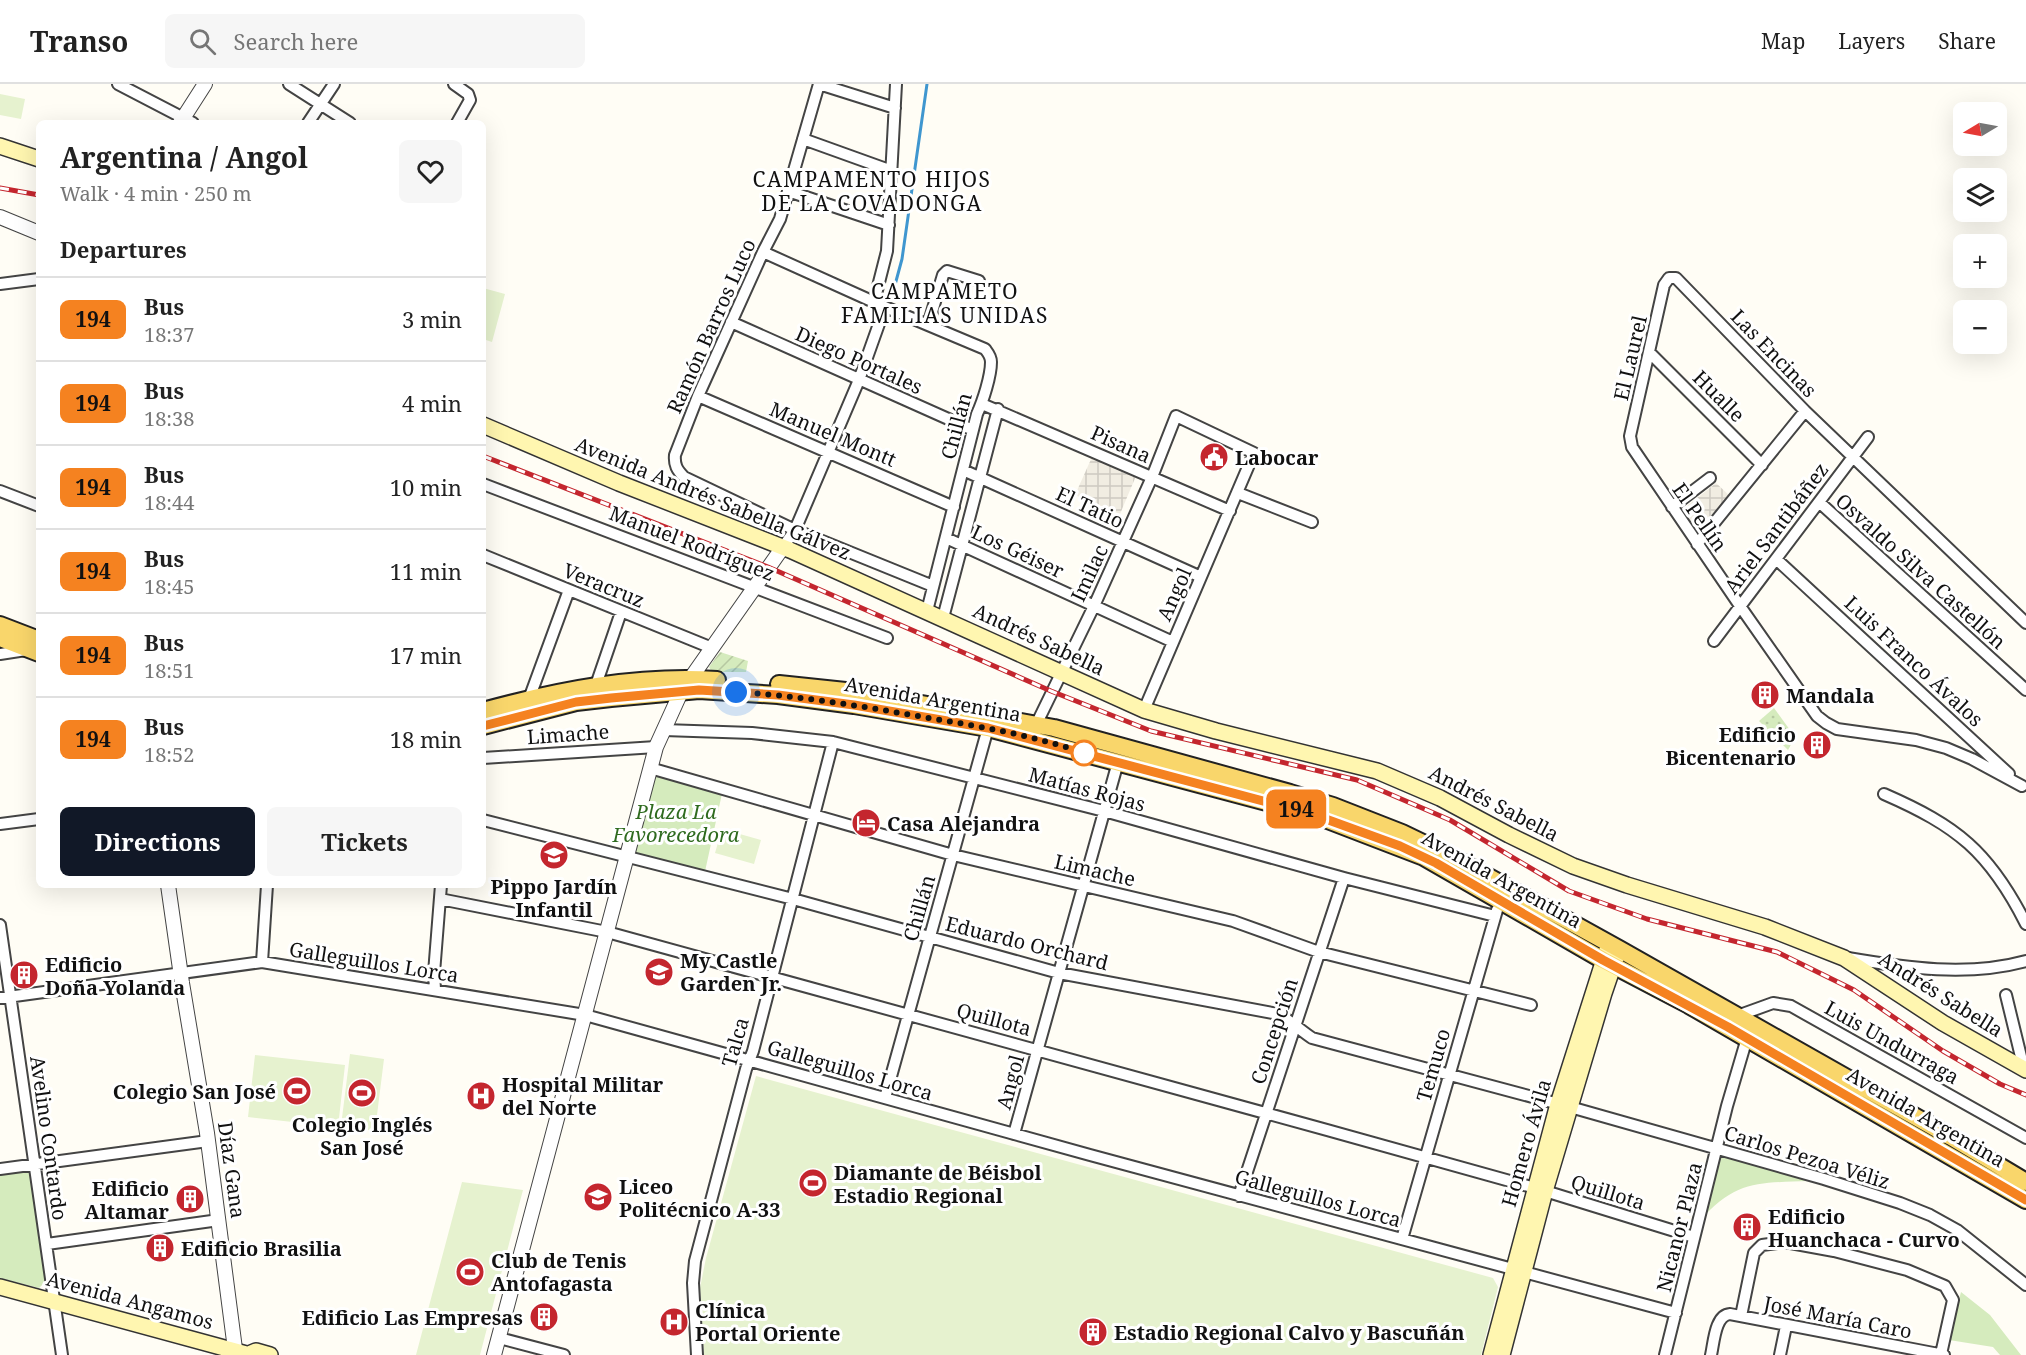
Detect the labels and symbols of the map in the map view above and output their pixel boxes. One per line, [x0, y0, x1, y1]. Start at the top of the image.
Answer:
north arrow [1953, 102, 2007, 156]
district label: CAMPAMENTO HIJOS DE LA COVADONGA [753, 165, 992, 217]
street label: Ramón Barros Luco [660, 234, 762, 418]
district label: CAMPAMETO FAMILIAS UNIDAS [841, 277, 1049, 329]
street label: Las Encinas [1725, 303, 1823, 403]
street label: El Laurel [1607, 313, 1653, 403]
street label: Diego Portales [791, 320, 927, 400]
street label: Hualle [1687, 364, 1751, 428]
street label: Chillán [934, 390, 978, 462]
street label: Manuel Montt [766, 395, 900, 473]
street label: Pisana [1087, 419, 1155, 469]
street label: Avenida Andrés Sabella Gálvez [571, 430, 855, 566]
public building icon: Labocar [1198, 441, 1230, 473]
place label: Labocar [1235, 444, 1319, 471]
street label: Ariel Santibáñez [1718, 457, 1834, 599]
street label: El Pellín [1666, 477, 1734, 557]
street label: El Tatio [1052, 480, 1128, 534]
street label: Osvaldo Silva Castellón [1830, 487, 2012, 655]
street label: Manuel Rodríguez [606, 499, 778, 587]
street label: Los Géiser [968, 518, 1069, 584]
street label: Imilac [1064, 540, 1114, 606]
street label: Veracruz [559, 556, 649, 614]
street label: Angol [1150, 563, 1198, 625]
street label: Luis Franco Ávalos [1839, 590, 1989, 732]
street label: Andrés Sabella [969, 597, 1109, 681]
street label: Avenida Argentina [843, 670, 1023, 728]
your location [721, 677, 751, 707]
building icon: Mandala [1749, 679, 1781, 711]
place label: Mandala [1786, 682, 1874, 709]
street label: Limache [526, 718, 610, 750]
place label: Edificio Bicentenario [1666, 721, 1796, 771]
building icon: Edificio Bicentenario [1801, 729, 1833, 761]
unlabelled marker [1071, 740, 1097, 766]
street label: Andrés Sabella [1424, 759, 1564, 847]
street label: Matías Rojas [1026, 760, 1148, 818]
line badge: 194 [1262, 790, 1330, 828]
park label: Plaza La Favorecedora [612, 798, 740, 848]
hotel icon: Casa Alejandra [850, 807, 882, 839]
place label: Casa Alejandra [887, 810, 1040, 837]
street label: Avenida Argentina [1417, 824, 1587, 934]
school or university icon: Pippo Jardín Infantil [538, 839, 570, 871]
street label: Limache [1052, 848, 1138, 892]
street label: Chillán [897, 872, 941, 944]
place label: Pippo Jardín Infantil [491, 873, 617, 923]
street label: Eduardo Orchard [943, 910, 1111, 976]
street label: Galleguillos Lorca [287, 935, 461, 989]
street label: Andrés Sabella [1873, 945, 2009, 1043]
place label: My Castle Garden Jr. [680, 947, 782, 997]
place label: Edificio Doña Yolanda [45, 951, 185, 1001]
school or university icon: My Castle Garden Jr. [643, 956, 675, 988]
building icon: Edificio Doña Yolanda [8, 959, 40, 991]
street label: Concepción [1244, 974, 1304, 1088]
street label: Luis Undurraga [1820, 994, 1964, 1090]
street label: Quillota [954, 996, 1034, 1042]
street label: Talca [715, 1014, 755, 1070]
street label: Temuco [1410, 1025, 1456, 1105]
street label: Galleguillos Lorca [764, 1033, 936, 1107]
street label: Angol [990, 1052, 1030, 1112]
street label: Avelino Contardo [24, 1054, 74, 1222]
street label: Avenida Argentina [1842, 1061, 2010, 1173]
place label: Hospital Militar del Norte [502, 1071, 664, 1121]
sports icon: Colegio San José [281, 1075, 313, 1107]
street label: Homero Ávila [1495, 1076, 1557, 1210]
sports icon: Colegio Inglés San José [346, 1077, 378, 1109]
place label: Colegio San José [113, 1078, 276, 1105]
hospital icon: Hospital Militar del Norte [465, 1080, 497, 1112]
place label: Colegio Inglés San José [292, 1111, 432, 1161]
street label: Carlos Pezoa Véliz [1721, 1119, 1893, 1195]
street label: Díaz Gana [212, 1120, 252, 1220]
place label: Diamante de Béisbol Estadio Regional [834, 1159, 1042, 1209]
street label: Nicanor Plaza [1650, 1159, 1708, 1295]
street label: Galleguillos Lorca [1232, 1163, 1404, 1233]
sports icon: Diamante de Béisbol Estadio Regional [797, 1167, 829, 1199]
street label: Quillota [1568, 1168, 1648, 1216]
place label: Liceo Politécnico A-33 [619, 1173, 780, 1223]
place label: Edificio Altamar [85, 1175, 170, 1225]
school or university icon: Liceo Politécnico A-33 [582, 1181, 614, 1213]
building icon: Edificio Altamar [174, 1183, 206, 1215]
place label: Edificio Huanchaca - Curvo [1768, 1203, 1960, 1253]
building icon: Edificio Huanchaca - Curvo [1731, 1211, 1763, 1243]
building icon: Edificio Brasilia [144, 1232, 176, 1264]
place label: Edificio Brasilia [181, 1235, 342, 1262]
place label: Club de Tenis Antofagasta [491, 1247, 626, 1297]
sports icon: Club de Tenis Antofagasta [454, 1256, 486, 1288]
street label: Avenida Angamos [44, 1265, 216, 1335]
street label: José María Caro [1761, 1289, 1914, 1345]
place label: Clínica Portal Oriente [695, 1297, 840, 1347]
building icon: Edificio Las Empresas [528, 1301, 560, 1333]
place label: Edificio Las Empresas [302, 1304, 523, 1331]
hospital icon: Clínica Portal Oriente [658, 1306, 690, 1338]
building icon: Estadio Regional Calvo y Bascuñán [1077, 1316, 1109, 1348]
place label: Estadio Regional Calvo y Bascuñán [1114, 1319, 1464, 1346]

